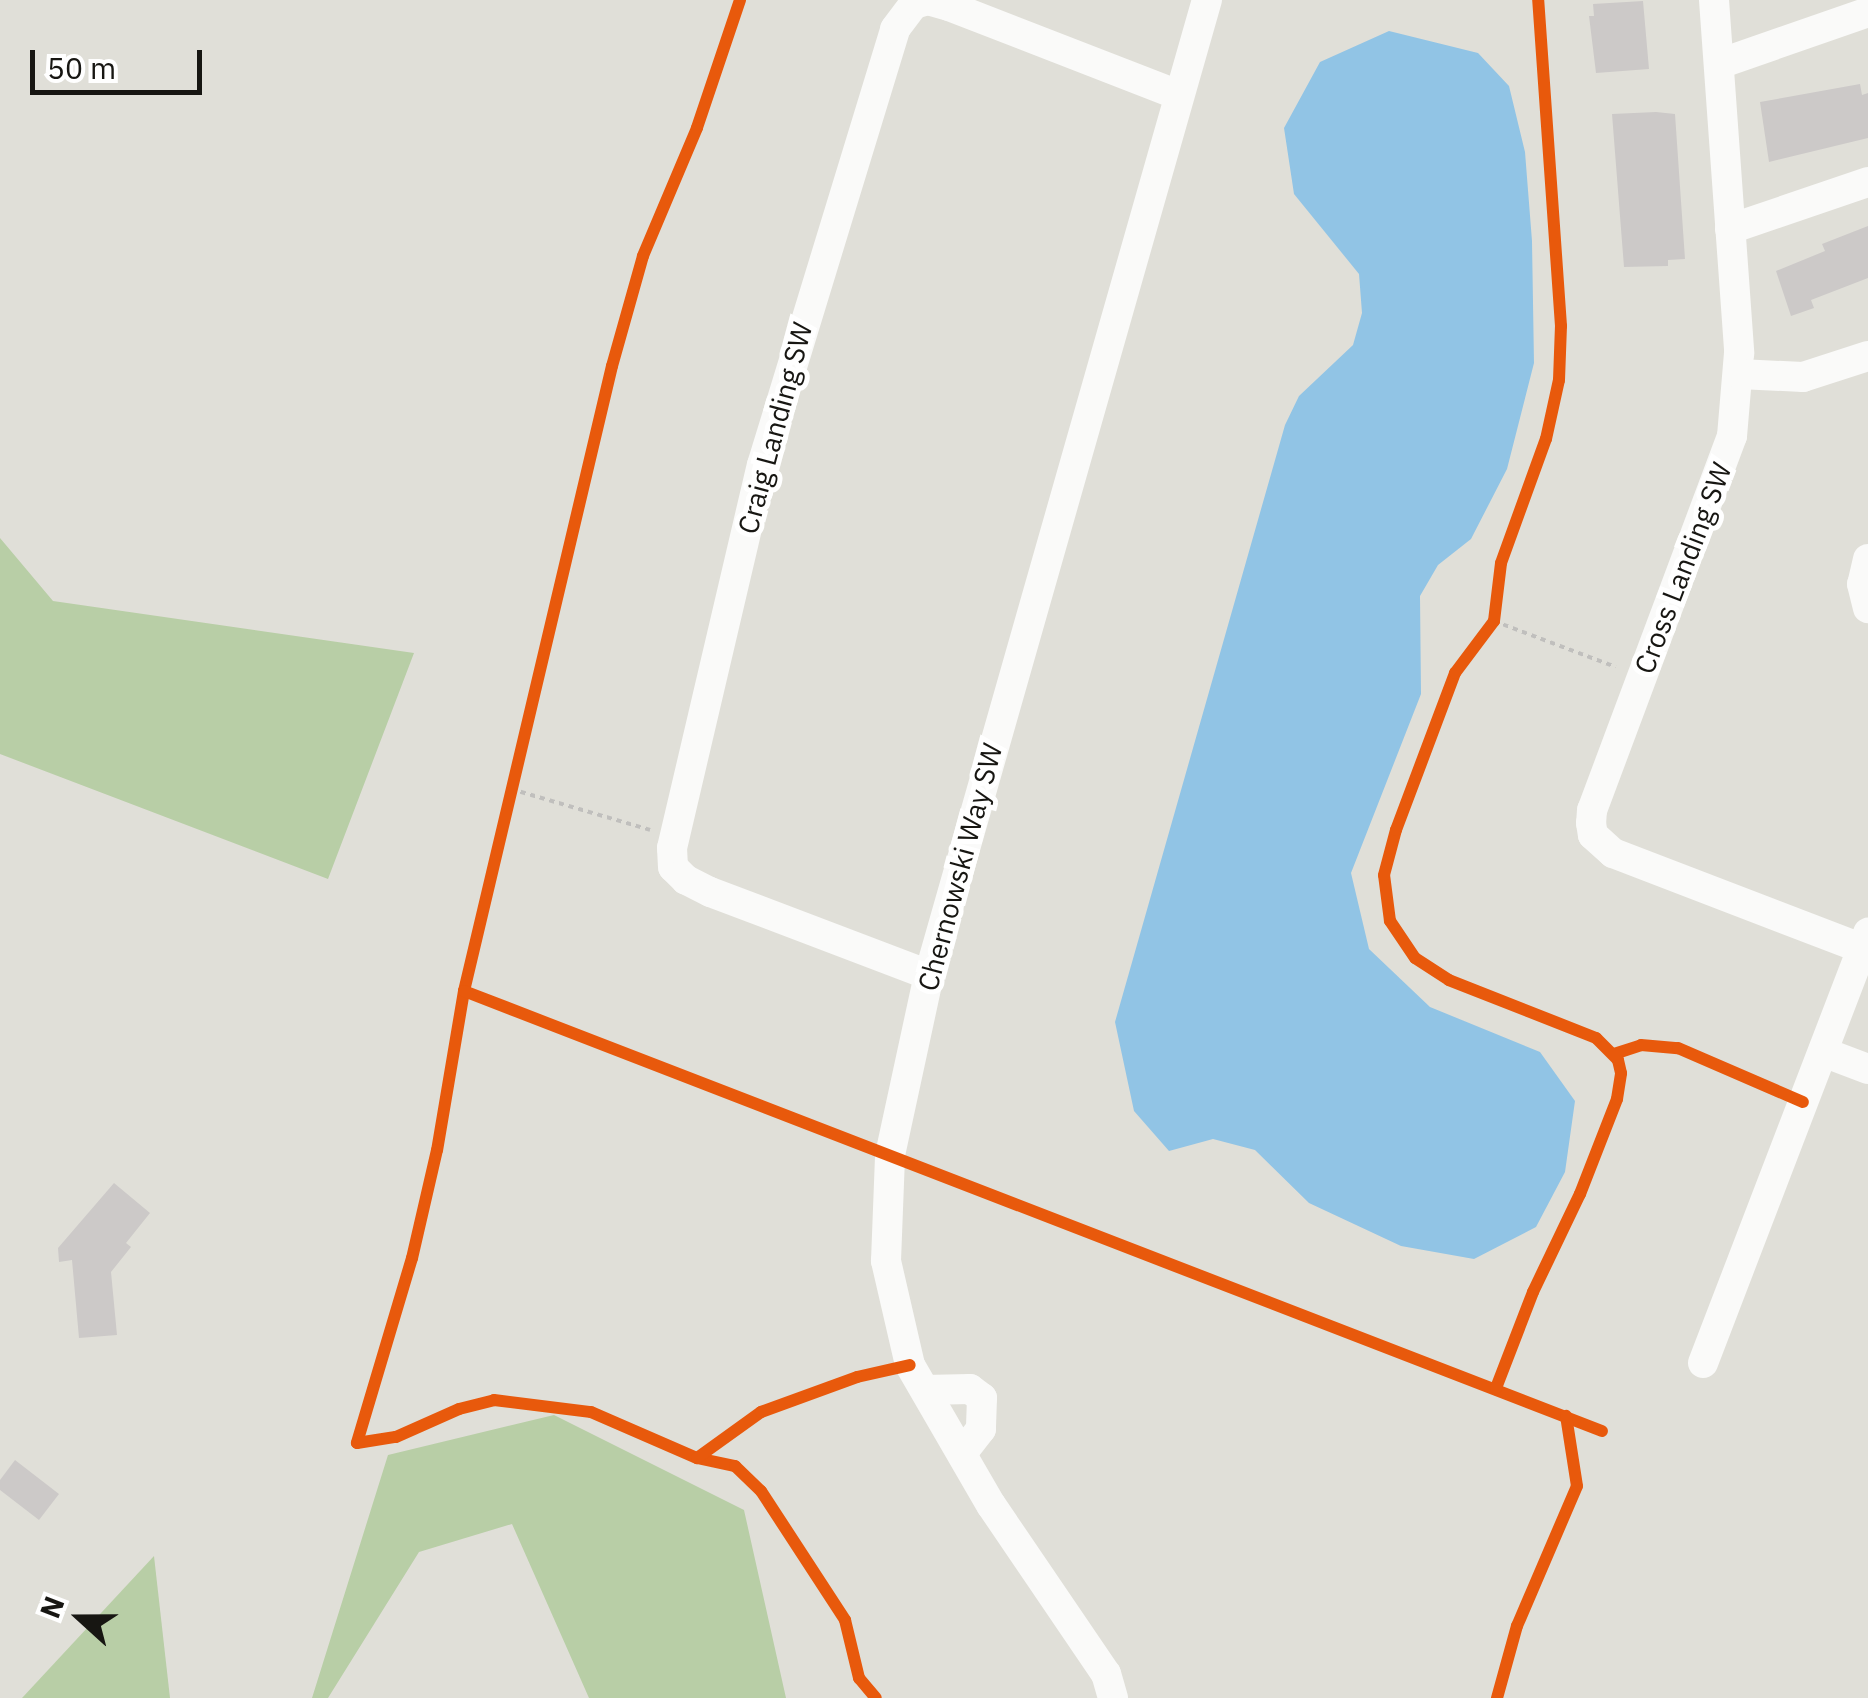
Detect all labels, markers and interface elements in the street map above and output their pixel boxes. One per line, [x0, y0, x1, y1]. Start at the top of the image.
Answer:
scale bar [35, 30, 208, 92]
text: 50 m [47, 48, 116, 87]
street label: Craig Landing SW [731, 319, 819, 537]
street label: Cross Landing SW [1627, 458, 1739, 678]
street label: Chernowski Way SW [911, 739, 1009, 995]
north arrow [30, 1568, 130, 1668]
text: N [31, 1591, 72, 1623]

